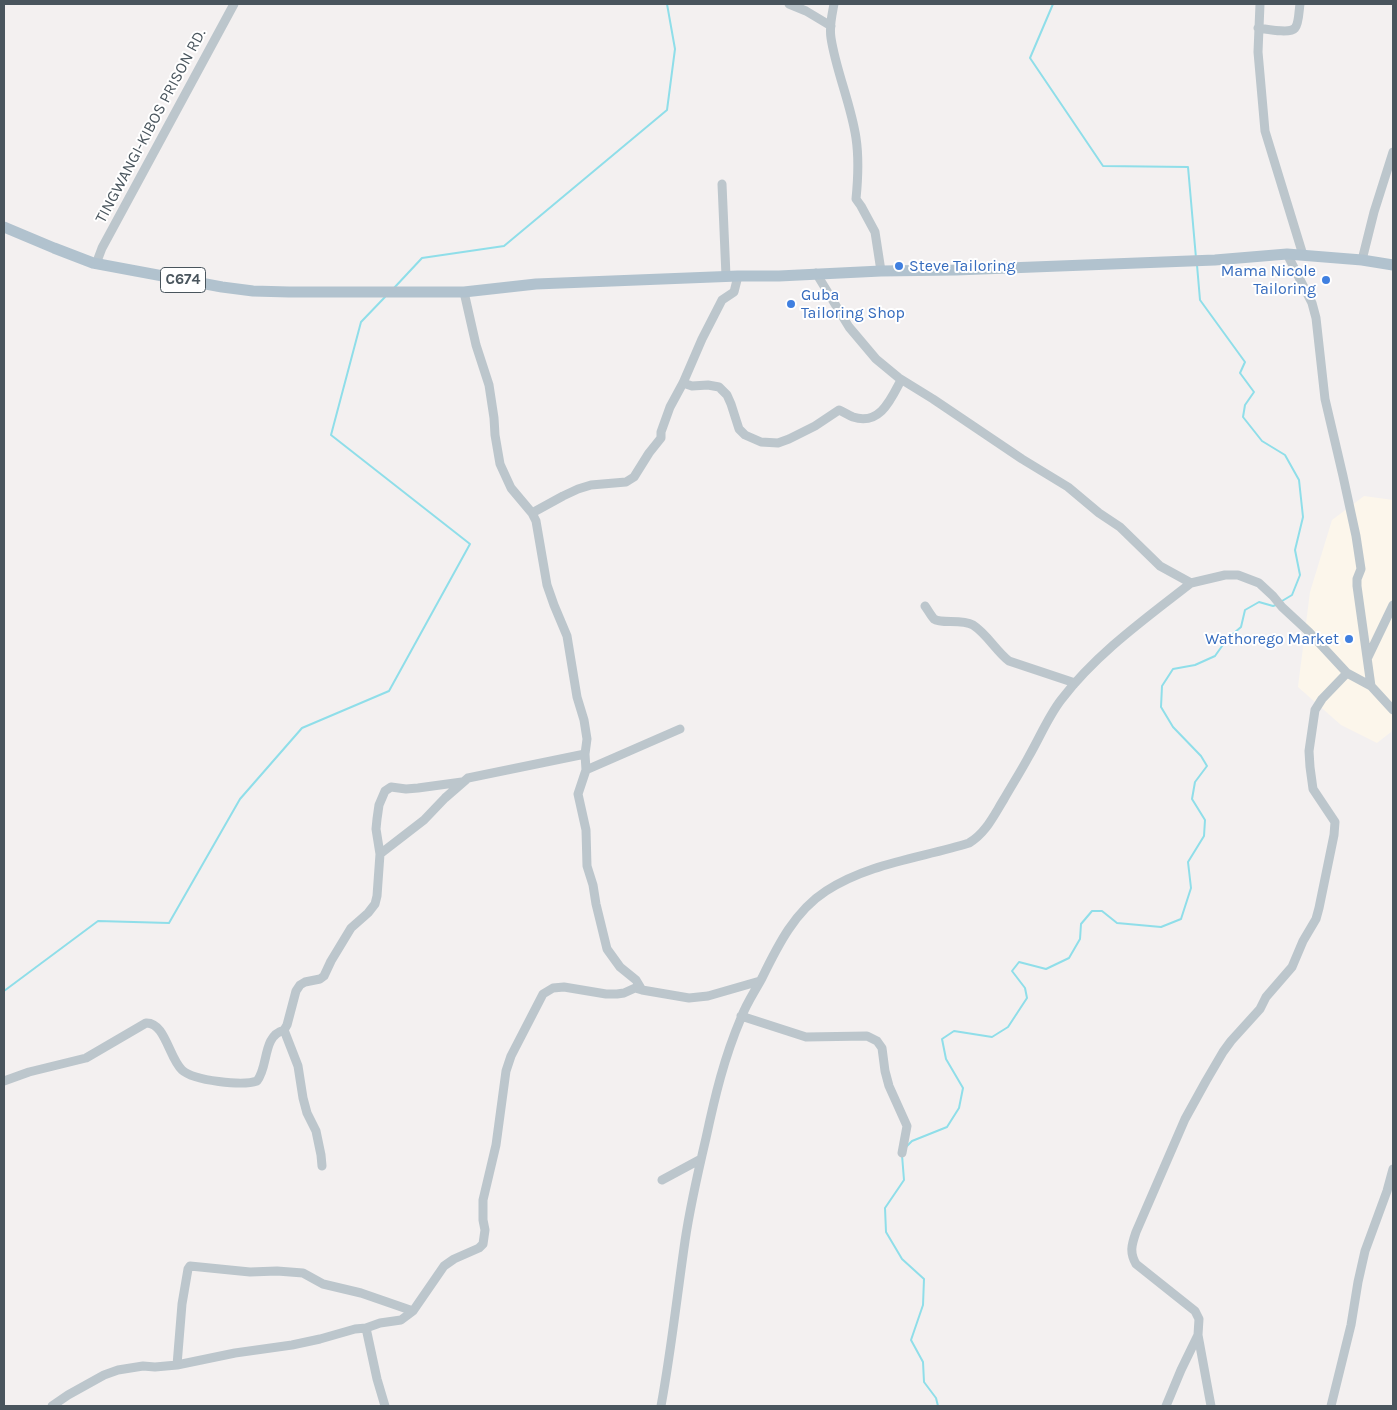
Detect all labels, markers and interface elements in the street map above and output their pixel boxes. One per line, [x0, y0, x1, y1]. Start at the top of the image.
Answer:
street label: TINGWANGI-KIBOS PRISON RD. [92, 26, 210, 226]
place label: Steve Tailoring [909, 256, 1016, 276]
marker: Steve Tailoring [893, 260, 905, 272]
place label: Mama Nicole Tailoring [1221, 261, 1316, 299]
road number: C674 [160, 268, 206, 292]
marker: Mama Nicole Tailoring [1320, 274, 1332, 286]
place label: Guba Tailoring Shop [801, 285, 905, 323]
marker: Guba Tailoring Shop [785, 298, 797, 310]
place label: Wathorego Market [1205, 629, 1339, 649]
marker: Wathorego Market [1343, 633, 1355, 645]

